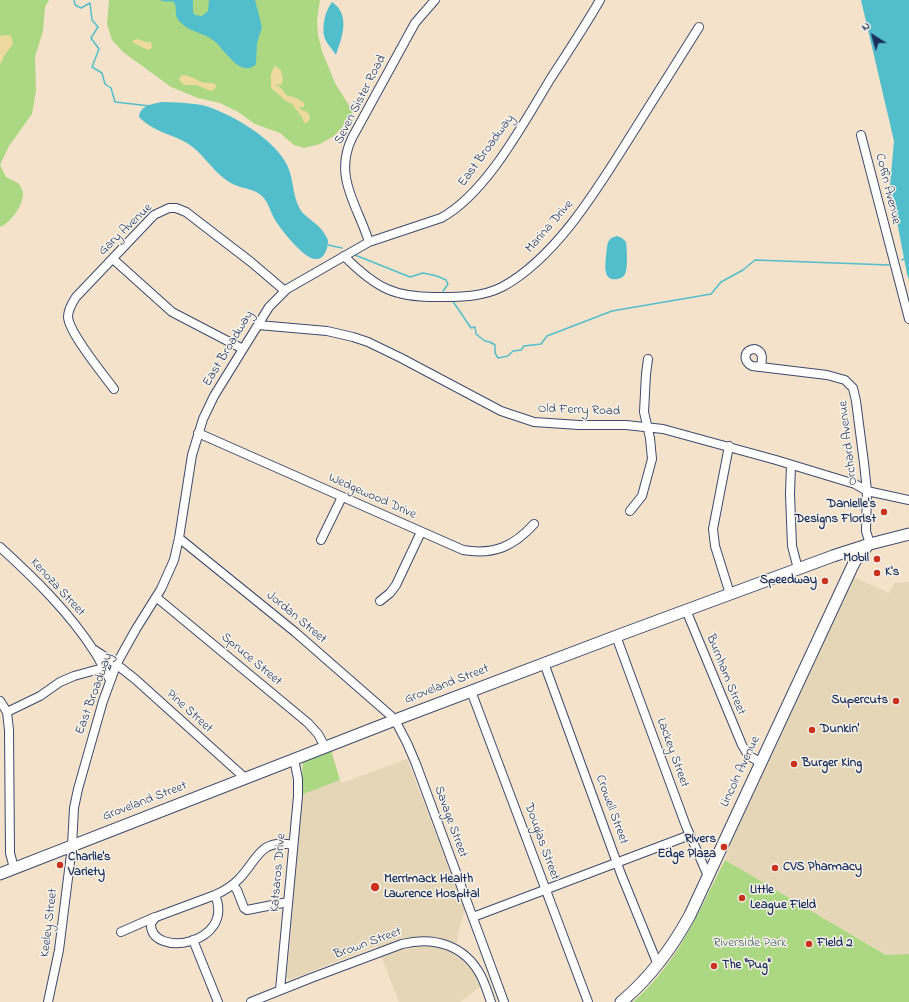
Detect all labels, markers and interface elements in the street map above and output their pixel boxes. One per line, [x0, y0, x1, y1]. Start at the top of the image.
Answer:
north arrow [853, 16, 893, 56]
text: N [858, 18, 874, 35]
street label: Seven Sister Road [332, 53, 390, 147]
street label: East Broadway [455, 112, 519, 190]
street label: Coffin Avenue [871, 152, 903, 226]
street label: Marina Drive [523, 197, 577, 257]
street label: Gary Avenue [96, 201, 156, 259]
street label: East Broadway [200, 308, 258, 390]
street label: Orchard Avenue [836, 400, 862, 486]
street label: Old Ferry Road [538, 402, 620, 420]
street label: Wedgewood Drive [326, 471, 418, 523]
place label: Danielle's Designs Florist [795, 497, 876, 528]
marker: Danielle's Designs Florist [879, 507, 889, 517]
place label: Mobil [843, 551, 869, 567]
marker: Mobil [872, 554, 882, 564]
street label: Kenoza Street [26, 556, 88, 620]
place label: K's [885, 565, 899, 581]
marker: K's [872, 568, 882, 578]
place label: Speedway [760, 573, 817, 589]
marker: Speedway [820, 576, 830, 586]
street label: Jordan Street [263, 588, 329, 648]
street label: Spruce Street [217, 630, 285, 690]
street label: Burnham Street [702, 632, 748, 718]
street label: East Broadway [73, 651, 117, 737]
street label: Groveland Street [403, 662, 491, 708]
street label: Pine Street [162, 687, 216, 737]
place label: Supercuts [831, 693, 888, 709]
marker: Supercuts [891, 696, 901, 706]
street label: Lackey Street [652, 716, 692, 790]
place label: Dunkin' [820, 722, 859, 738]
marker: Dunkin' [807, 725, 817, 735]
street label: Lincoln Avenue [718, 734, 764, 810]
place label: Burger King [802, 756, 862, 772]
marker: Burger King [789, 759, 799, 769]
street label: Crowell Street [591, 773, 631, 847]
street label: Groveland Street [101, 779, 189, 825]
street label: Savage Street [430, 784, 470, 860]
street label: Douglas Street [520, 801, 562, 883]
place label: Rivers Edge Plaza [657, 832, 716, 863]
street label: Katsaros Drive [268, 833, 290, 913]
marker: Rivers Edge Plaza [719, 842, 729, 852]
place label: Charlie's Variety [68, 850, 111, 881]
marker: Charlie's Variety [55, 860, 65, 870]
place label: CVS Pharmacy [783, 860, 862, 876]
marker: CVS Pharmacy [770, 863, 780, 873]
place label: Merrimack Health Lawrence Hospital [384, 872, 479, 903]
marker: Merrimack Health Lawrence Hospital [369, 881, 381, 893]
place label: Little League Field [750, 883, 816, 914]
street label: Keeley Street [38, 888, 62, 958]
marker: Little League Field [737, 893, 747, 903]
street label: Brown Street [332, 925, 404, 963]
park label: Riverside Park [713, 936, 787, 952]
place label: Field 2 [817, 936, 853, 952]
marker: Field 2 [804, 939, 814, 949]
place label: The "Pug" [722, 958, 771, 974]
marker: The "Pug" [709, 961, 719, 971]

